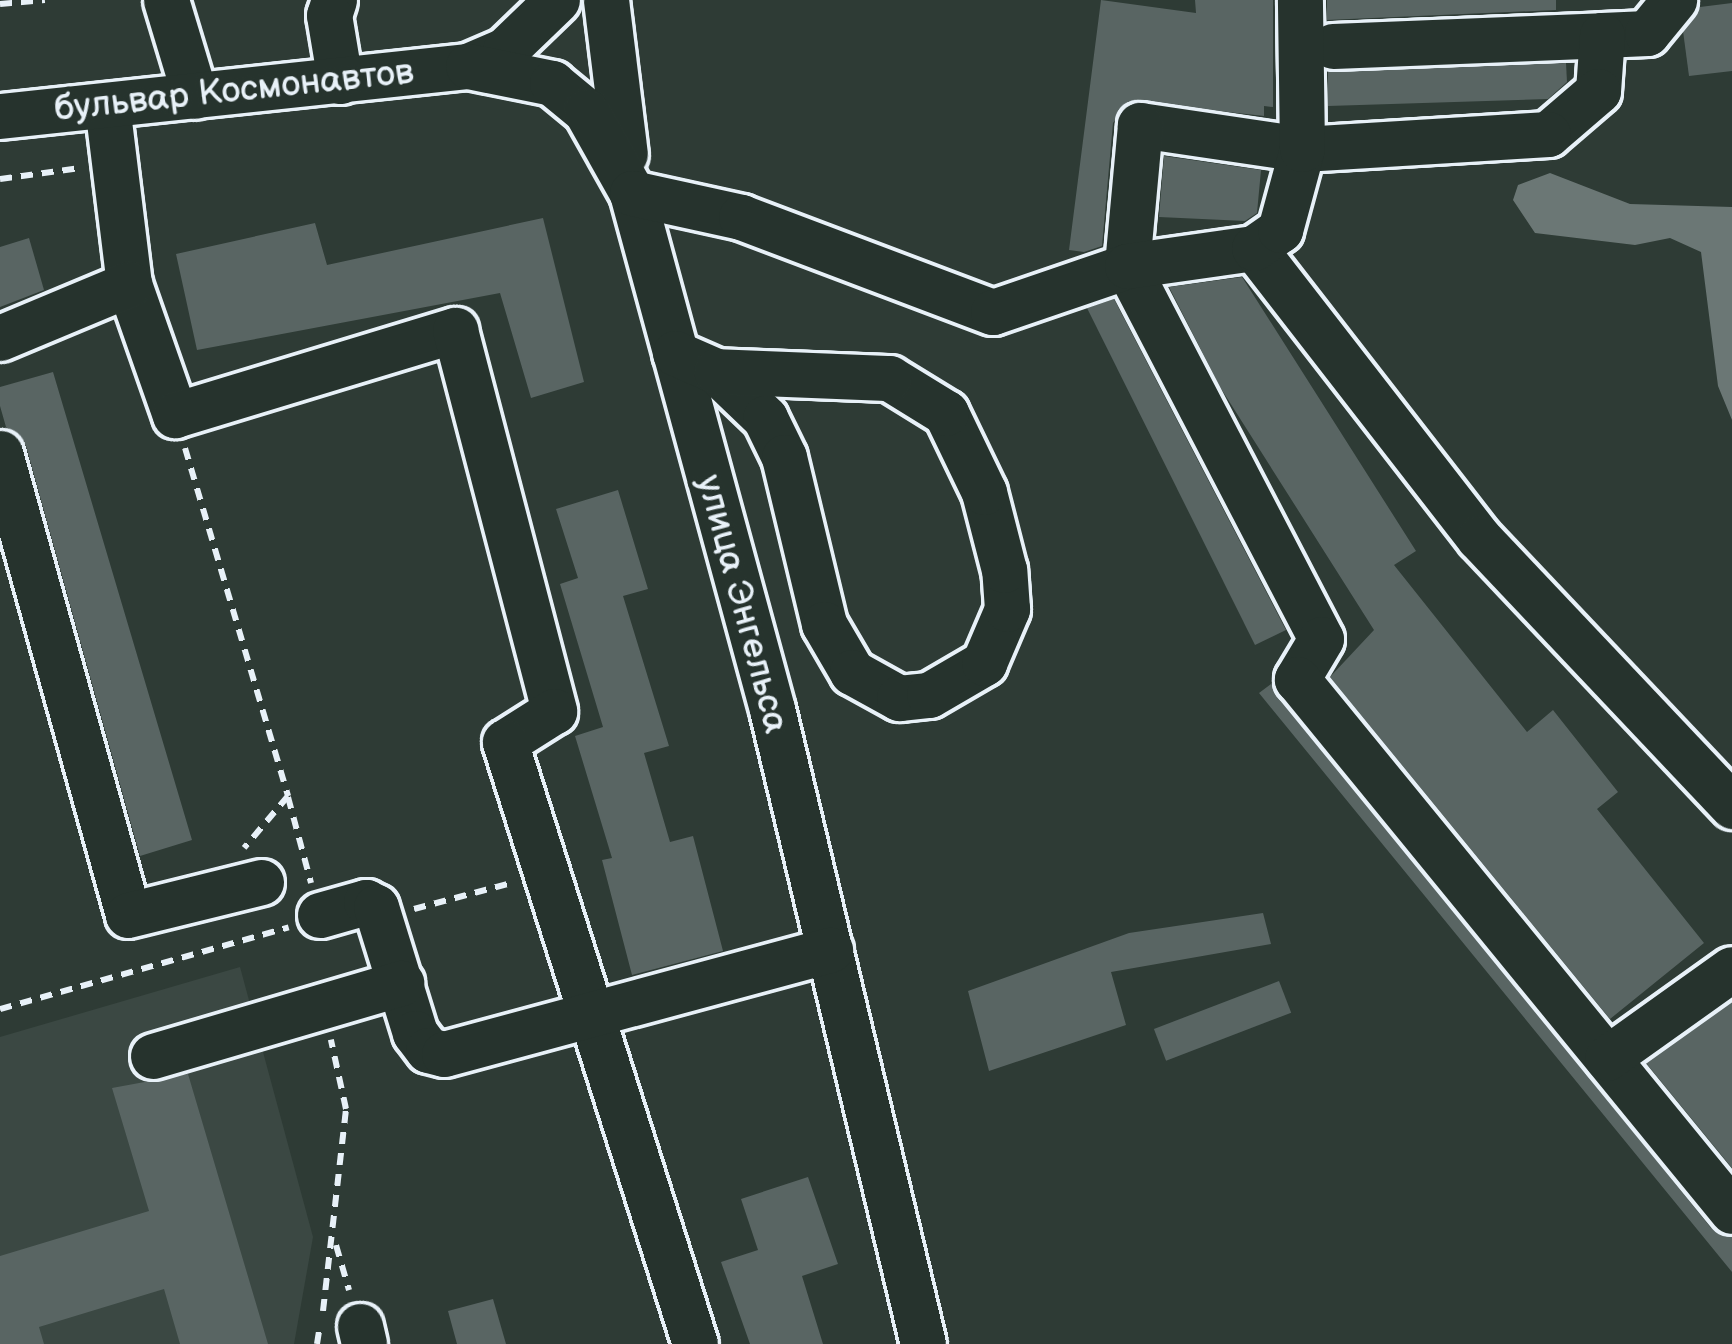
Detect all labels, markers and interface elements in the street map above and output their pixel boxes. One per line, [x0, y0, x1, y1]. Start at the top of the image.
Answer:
street label: бульвар Космонавтов [52, 51, 416, 131]
street label: улица Энгельса [687, 470, 797, 738]

